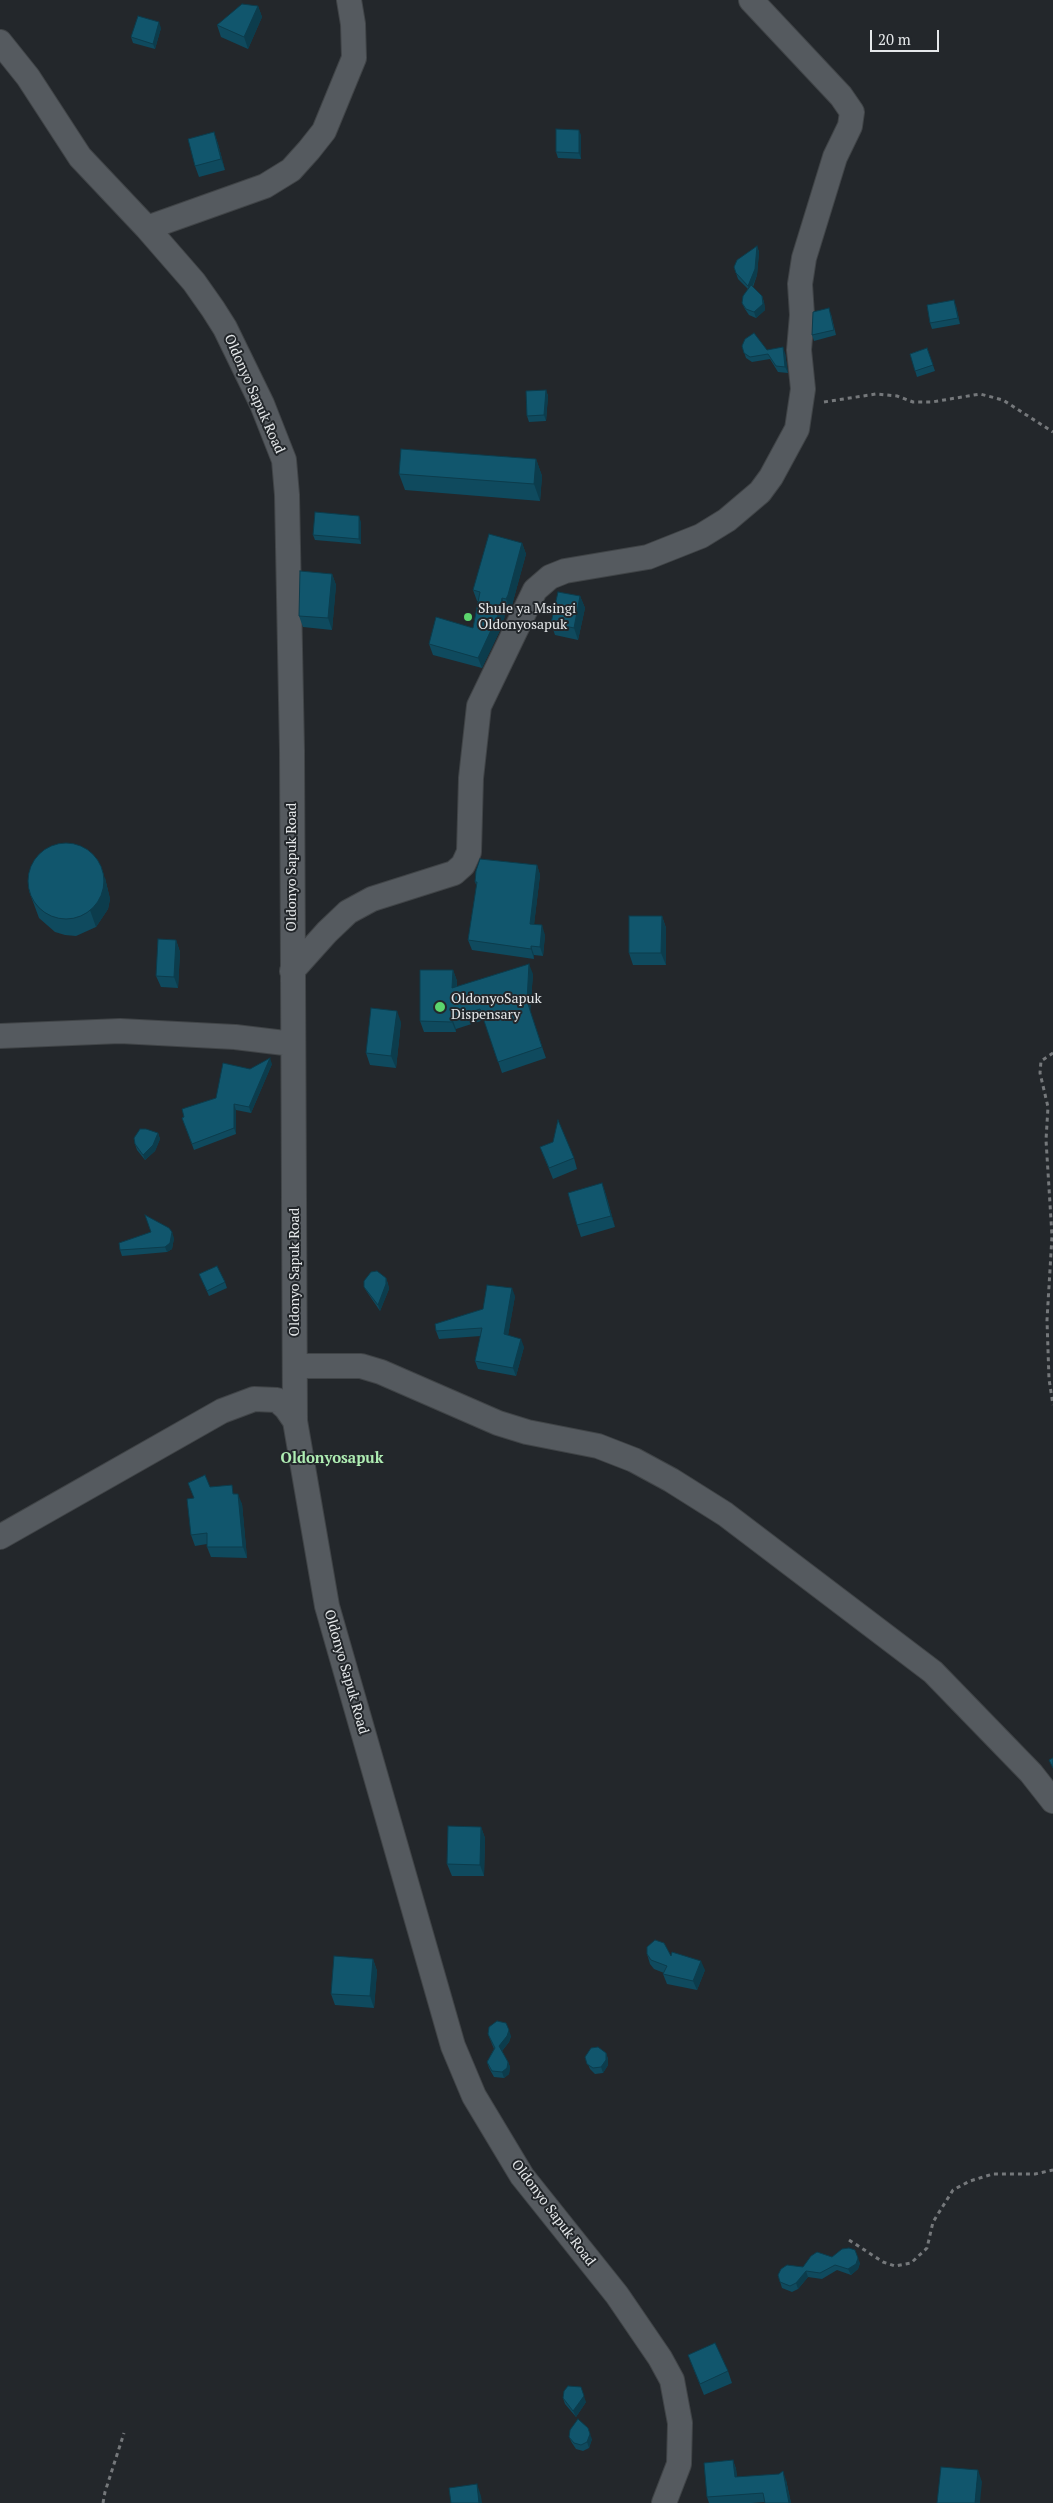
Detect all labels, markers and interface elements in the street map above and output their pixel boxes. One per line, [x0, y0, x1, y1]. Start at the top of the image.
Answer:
scale bar [873, 20, 942, 52]
text: 20 m [878, 29, 911, 49]
street label: Oldonyo Sapuk Road [220, 332, 288, 456]
place label: Shule ya Msingi Oldonyosapuk [478, 601, 576, 634]
marker: Shule ya Msingi Oldonyosapuk [462, 611, 474, 623]
street label: Oldonyo Sapuk Road [284, 803, 300, 931]
place label: OldonyoSapuk Dispensary [451, 991, 542, 1024]
marker: OldonyoSapuk Dispensary [433, 1000, 447, 1014]
street label: Oldonyo Sapuk Road [287, 1208, 303, 1336]
district label: Oldonyosapuk [281, 1450, 383, 1468]
street label: Oldonyo Sapuk Road [320, 1608, 372, 1736]
street label: Oldonyo Sapuk Road [508, 2157, 598, 2269]

